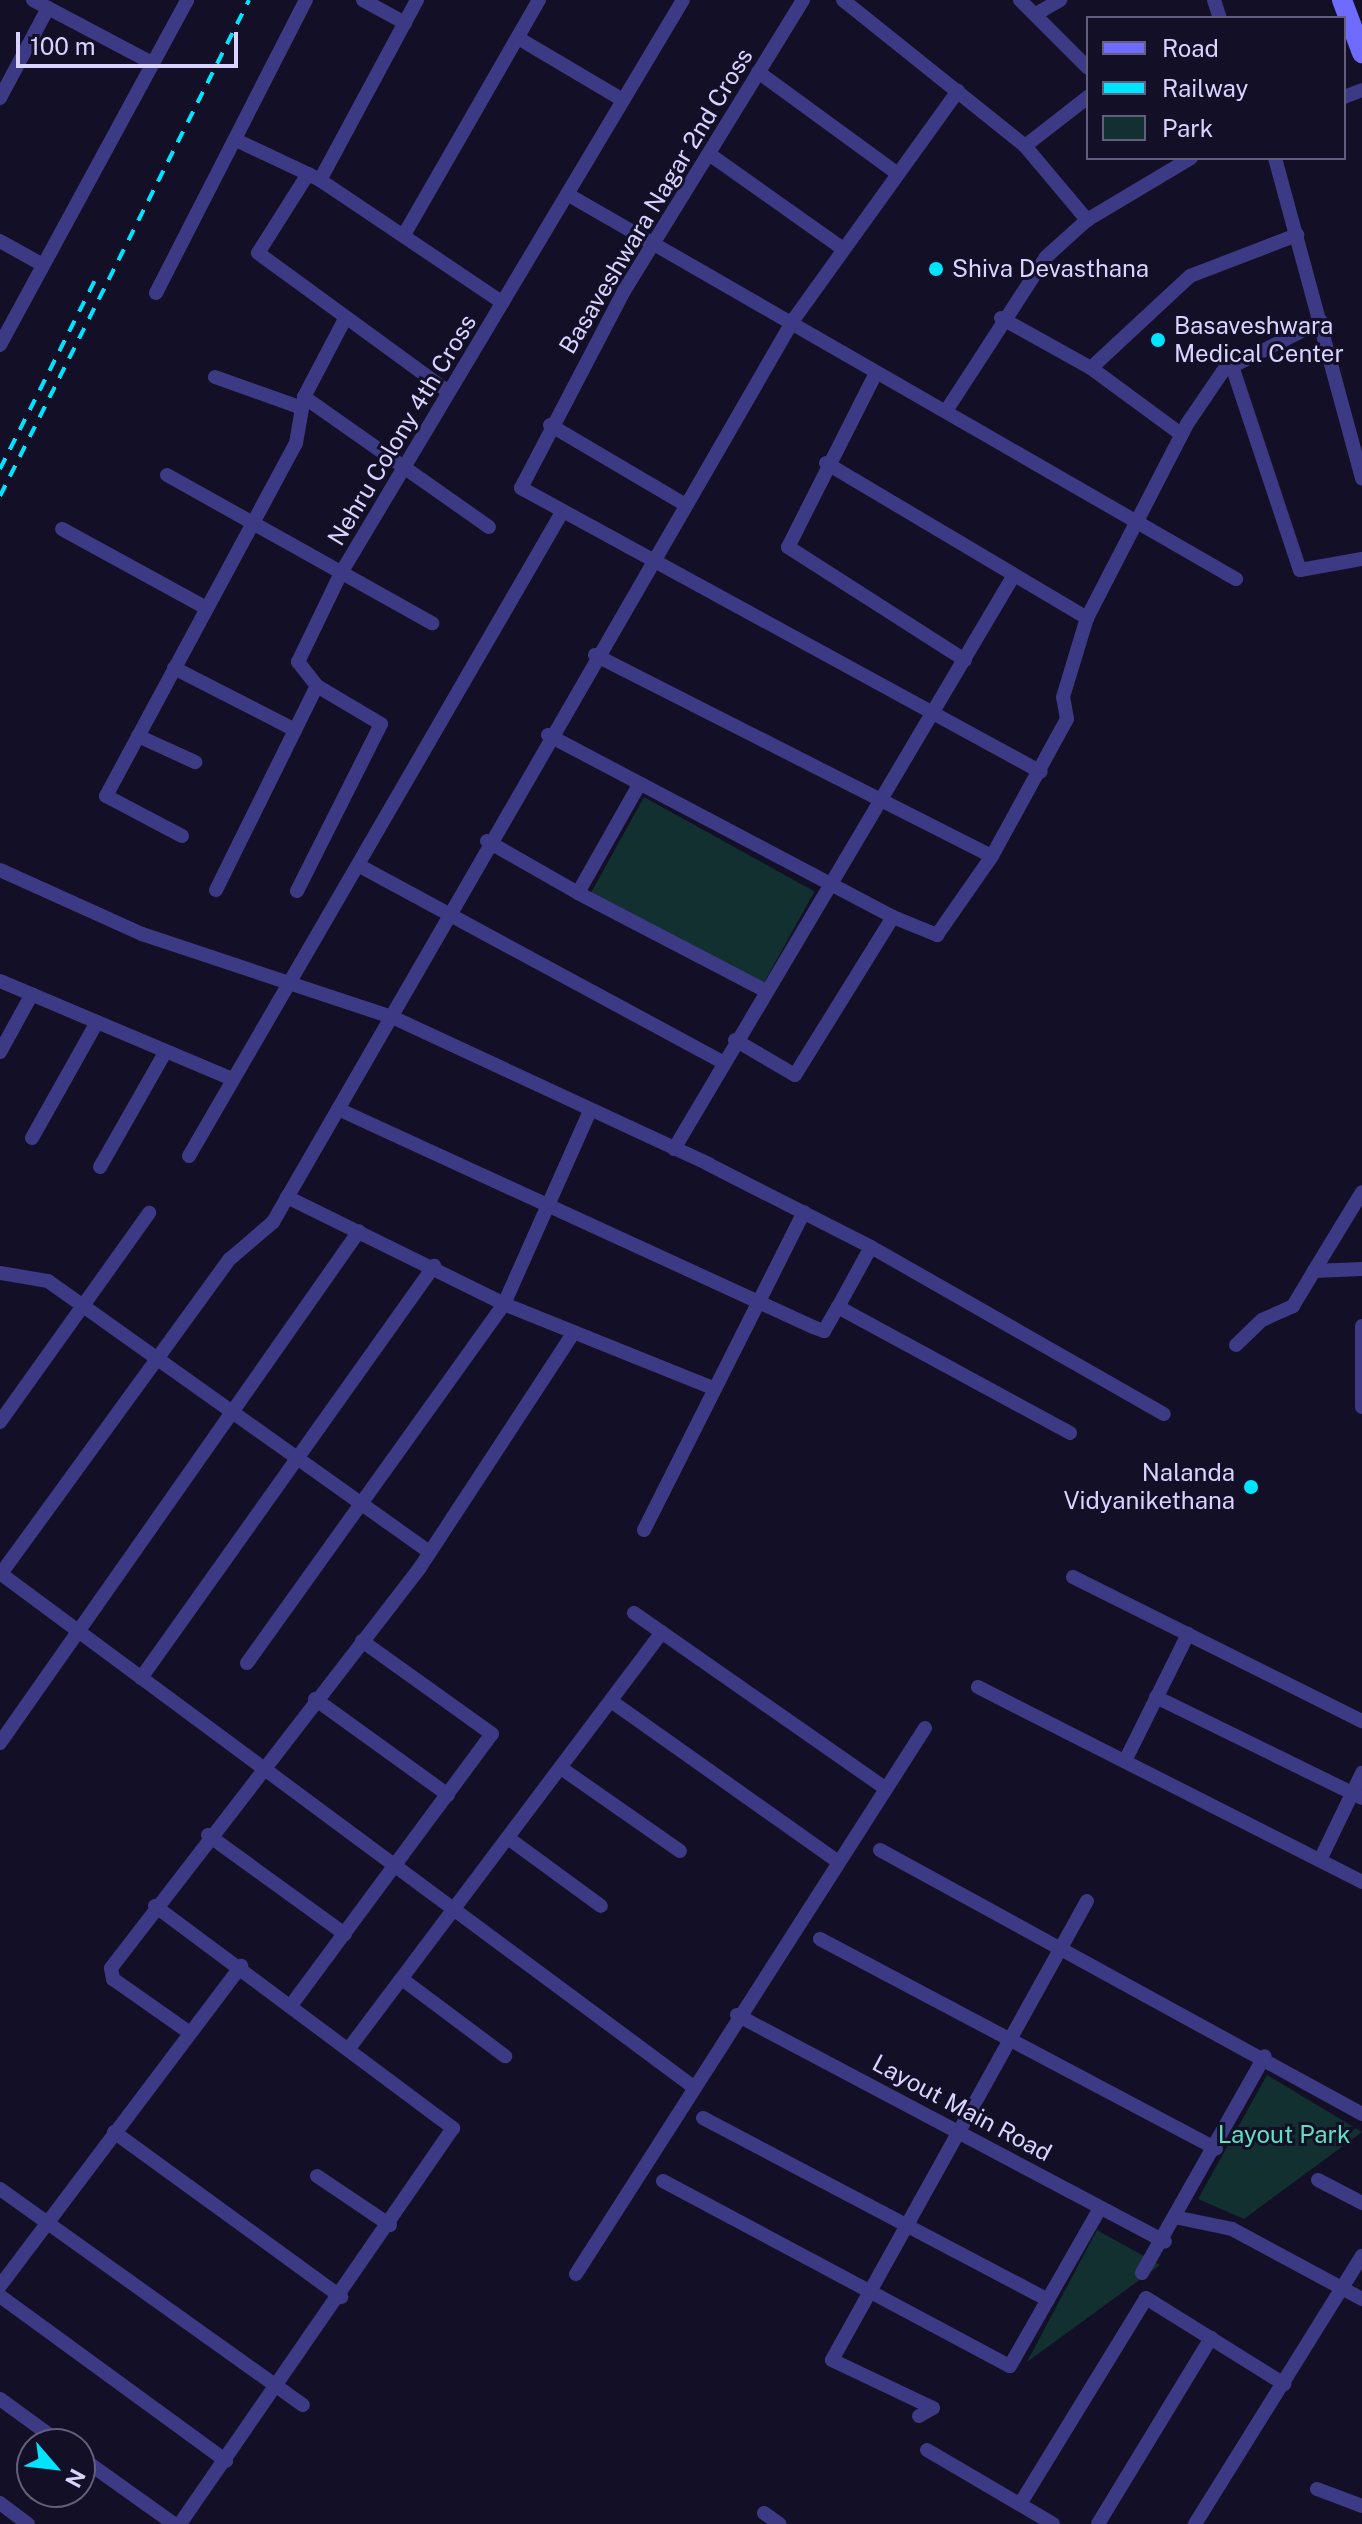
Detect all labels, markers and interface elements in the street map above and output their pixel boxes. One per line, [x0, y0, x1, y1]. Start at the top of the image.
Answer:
scale bar [20, 16, 242, 66]
legend [1086, 16, 1346, 160]
text: 100 m [30, 32, 96, 60]
text: Road [1162, 34, 1219, 62]
street label: Basaveshwara Nagar 2nd Cross [553, 43, 759, 359]
text: Railway [1162, 74, 1248, 102]
text: Park [1162, 114, 1213, 142]
place label: Shiva Devasthana [952, 255, 1149, 283]
marker: Shiva Devasthana [927, 260, 945, 278]
street label: Nehru Colony 4th Cross [322, 309, 482, 551]
place label: Basaveshwara Medical Center [1174, 312, 1344, 368]
marker: Basaveshwara Medical Center [1149, 331, 1167, 349]
place label: Nalanda Vidyanikethana [1063, 1459, 1235, 1515]
marker: Nalanda Vidyanikethana [1242, 1478, 1260, 1496]
street label: Layout Main Road [868, 2049, 1056, 2167]
park label: Layout Park [1218, 2121, 1350, 2149]
north arrow [16, 2428, 96, 2508]
text: N [60, 2465, 91, 2492]

